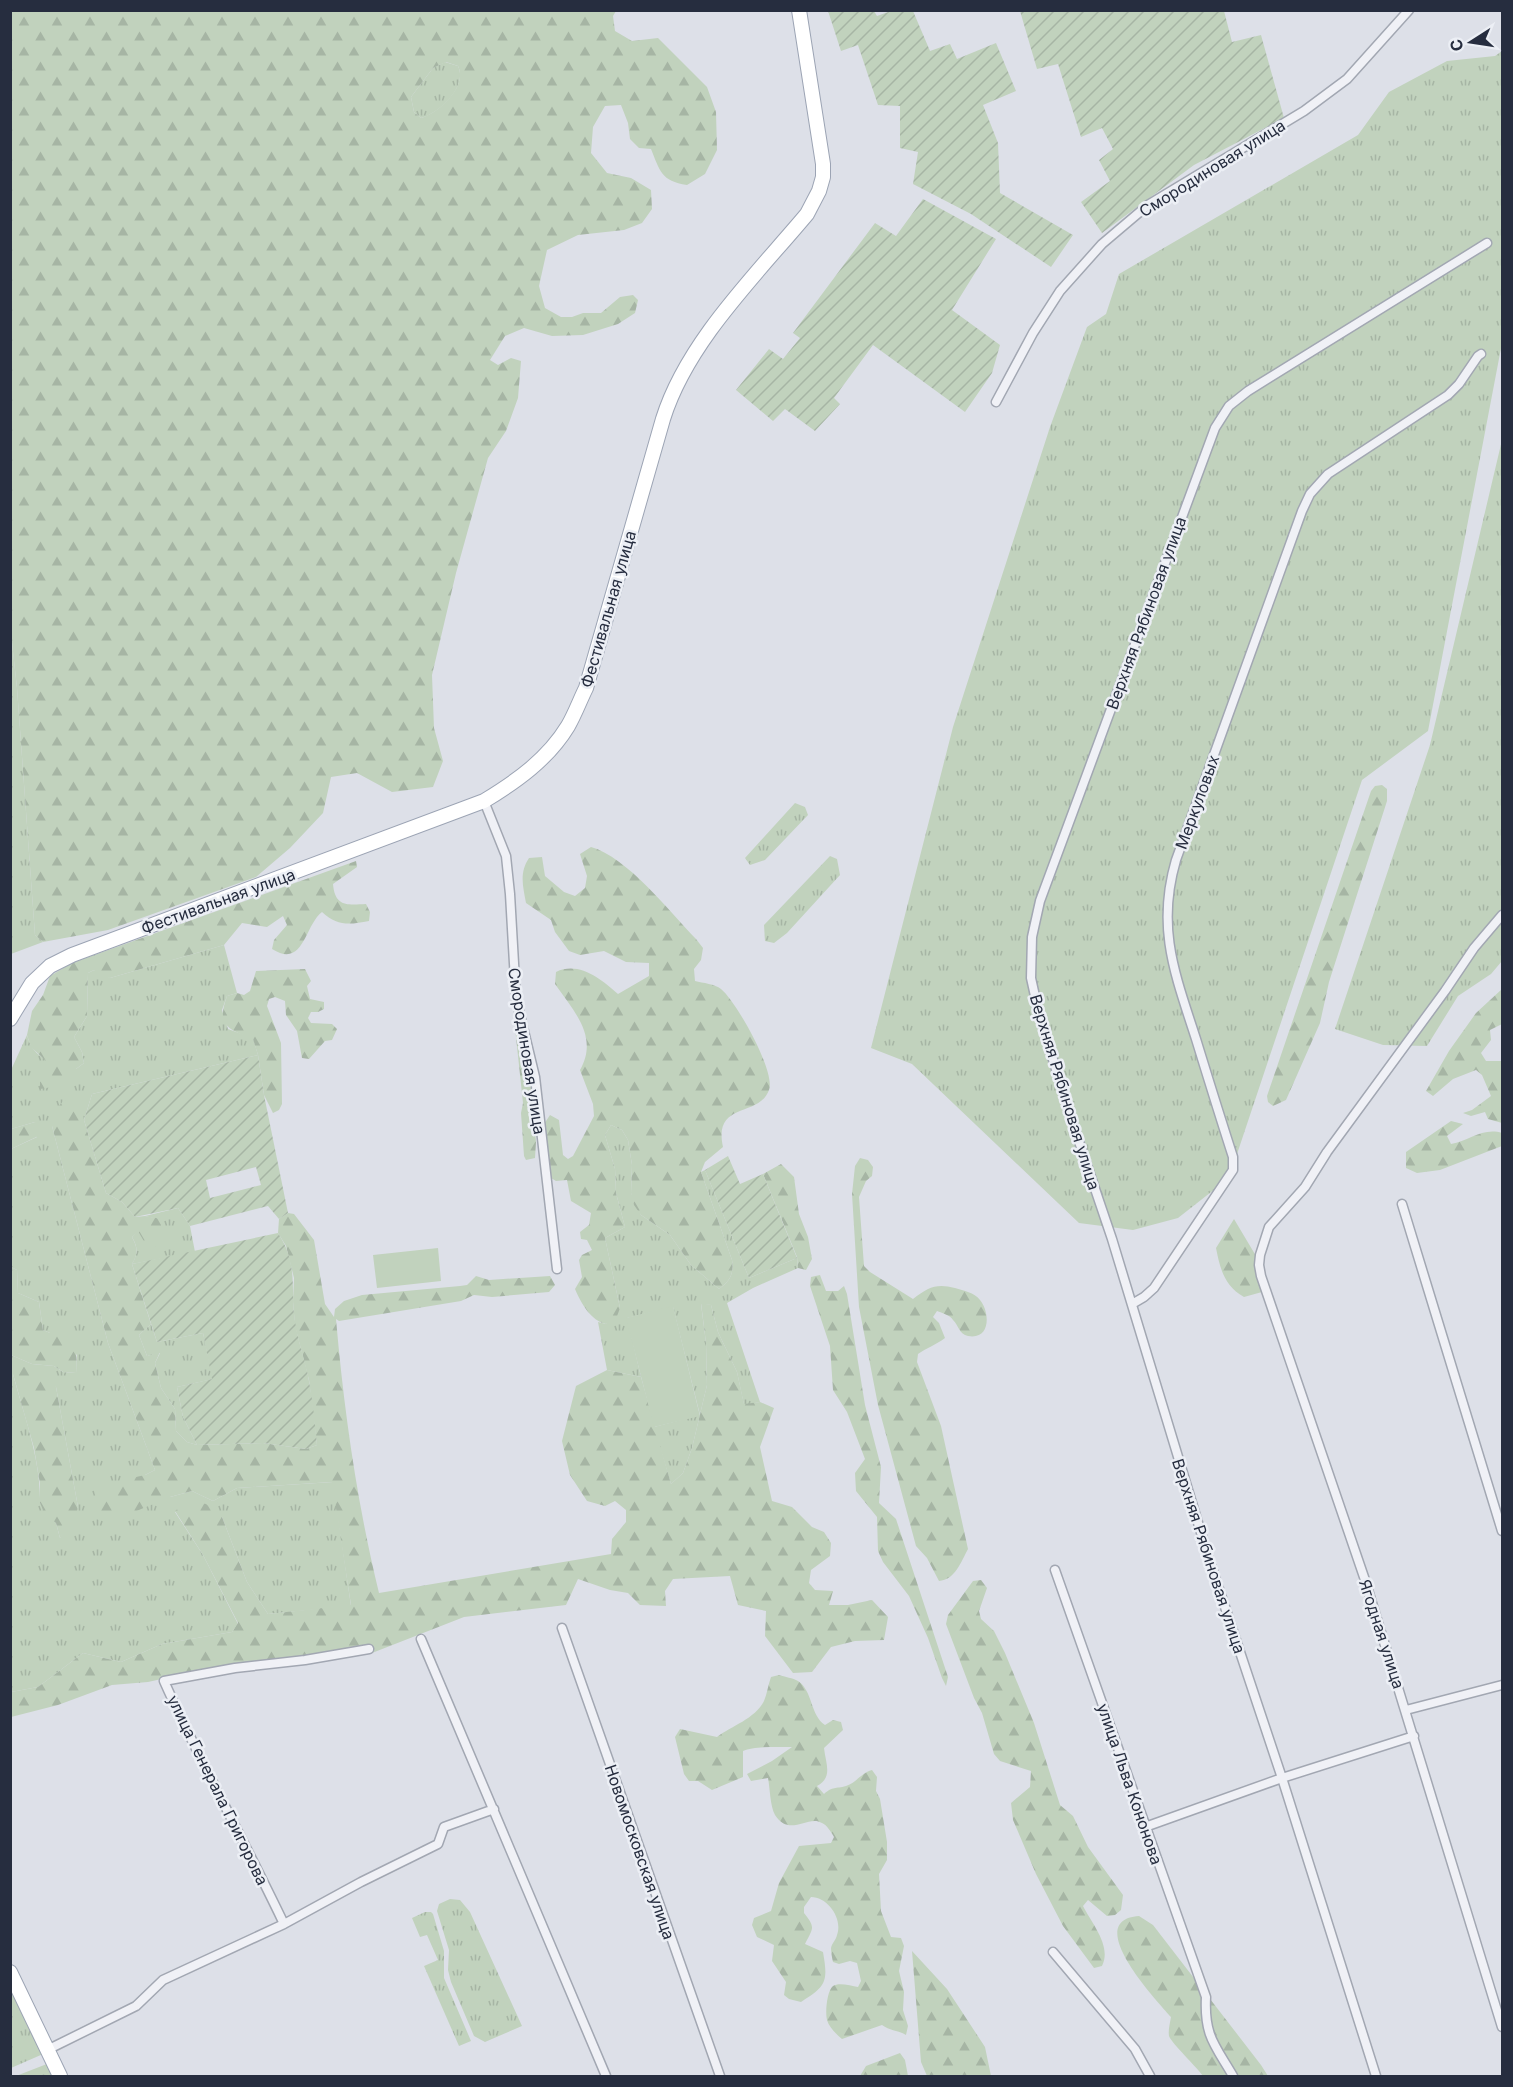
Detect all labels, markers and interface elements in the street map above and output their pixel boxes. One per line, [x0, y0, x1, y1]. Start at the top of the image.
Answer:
north arrow [1441, 12, 1501, 72]
text: С [1445, 37, 1467, 53]
street label: Смородиновая улица [1135, 115, 1289, 221]
street label: Верхняя Рябиновая улица [1102, 514, 1190, 712]
street label: Фестивальная улица [576, 528, 640, 690]
street label: Меркуловых [1171, 752, 1223, 852]
street label: Фестивальная улица [138, 864, 298, 938]
street label: Смородиновая улица [504, 966, 550, 1136]
street label: Верхняя Рябиновая улица [1026, 992, 1104, 1192]
street label: Верхняя Рябиновая улица [1168, 1456, 1250, 1656]
street label: Ягодная улица [1355, 1577, 1409, 1691]
street label: улица Генерала Григорова [163, 1692, 273, 1888]
street label: улица Льва Кононова [1093, 1701, 1167, 1867]
street label: Новомосковская улица [601, 1762, 679, 1942]

